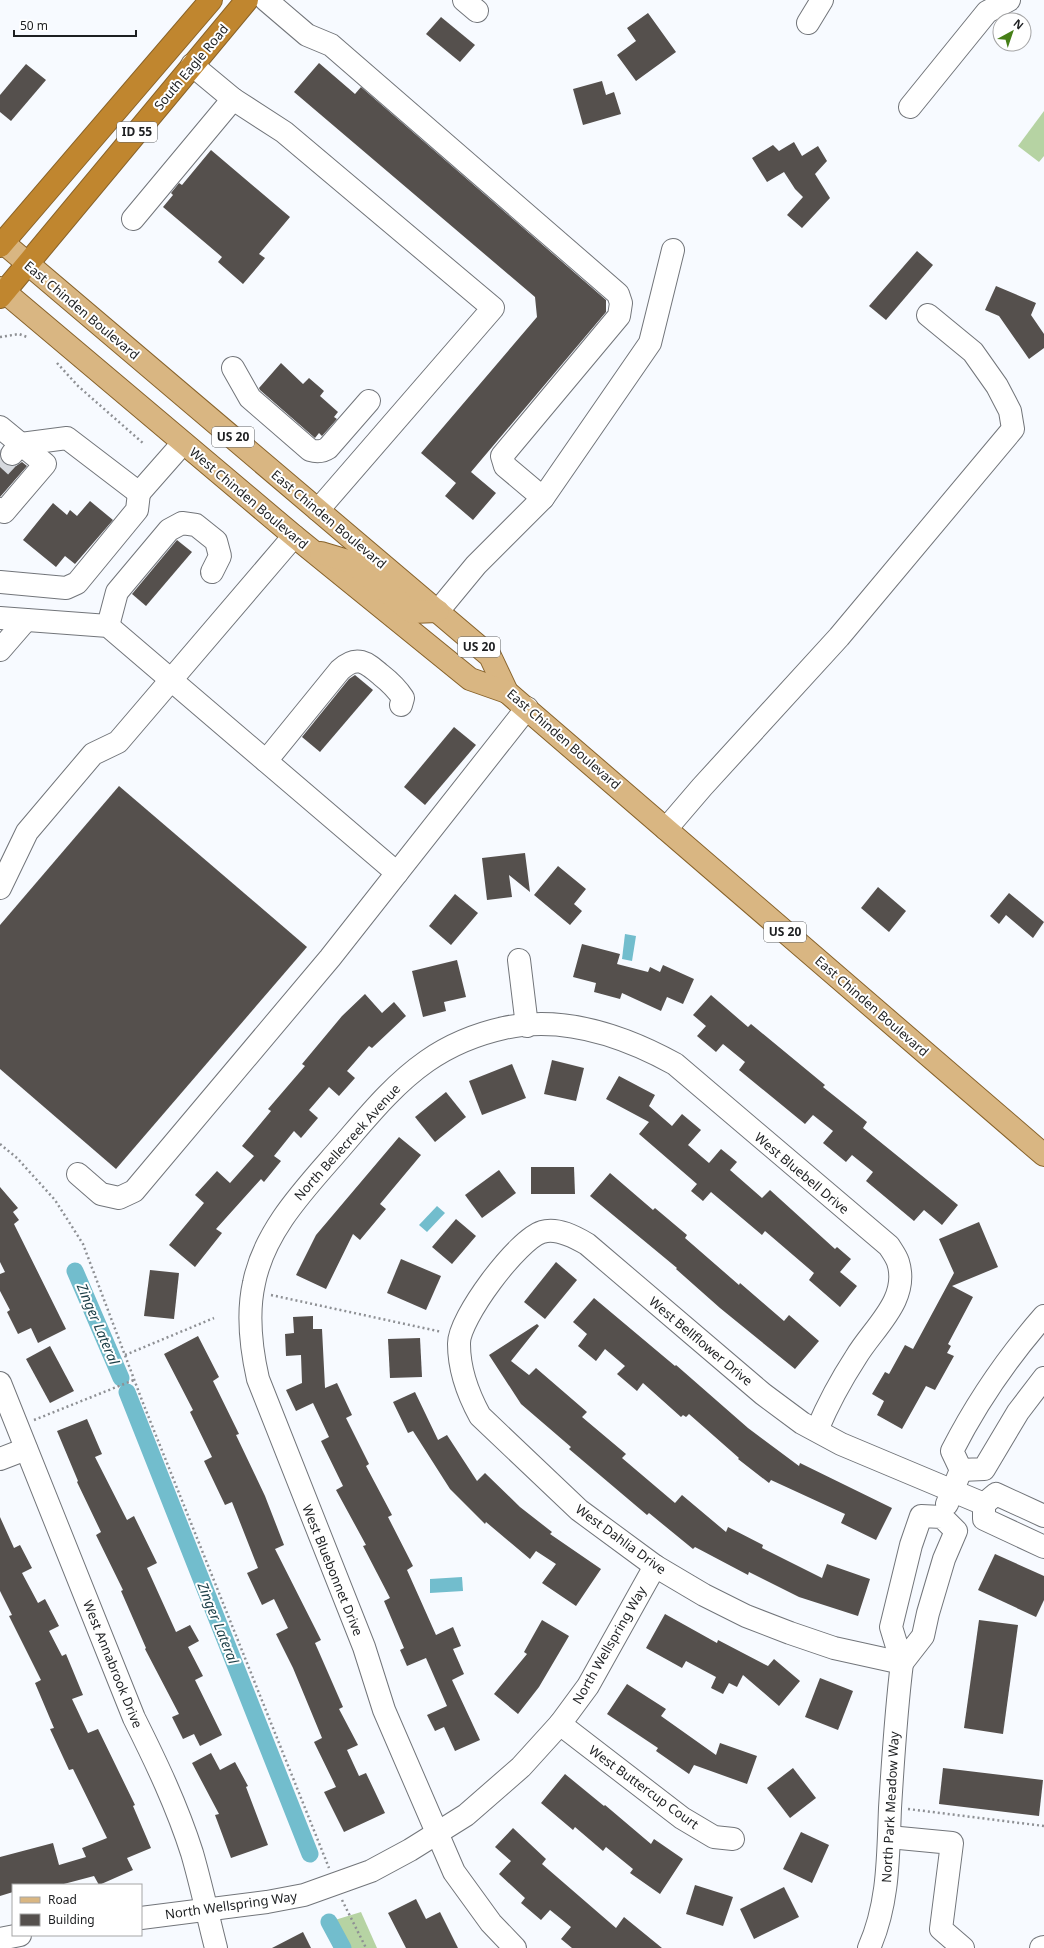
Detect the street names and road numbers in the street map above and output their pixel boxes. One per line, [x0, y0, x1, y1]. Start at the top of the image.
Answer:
street label: South Eagle Road [150, 20, 232, 114]
road number: ID 55 [117, 122, 157, 142]
street label: East Chinden Boulevard [21, 257, 143, 363]
road number: US 20 [212, 427, 254, 447]
street label: West Chinden Boulevard [186, 443, 312, 553]
street label: East Chinden Boulevard [268, 466, 390, 572]
road number: US 20 [458, 637, 500, 657]
street label: East Chinden Boulevard [503, 685, 625, 793]
road number: US 20 [764, 922, 806, 942]
street label: East Chinden Boulevard [811, 952, 933, 1060]
street label: North Bellecreek Avenue [290, 1080, 404, 1204]
street label: West Bluebell Drive [751, 1128, 853, 1218]
street label: West Bellflower Drive [645, 1292, 757, 1390]
street label: West Dahlia Drive [572, 1500, 670, 1578]
street label: West Bluebonnet Drive [298, 1502, 368, 1638]
street label: North Wellspring Way [568, 1583, 650, 1707]
street label: West Annabrook Drive [79, 1597, 147, 1731]
street label: North Park Meadow Way [877, 1731, 903, 1883]
street label: West Buttercup Court [585, 1741, 703, 1833]
street label: North Wellspring Way [164, 1887, 299, 1923]

